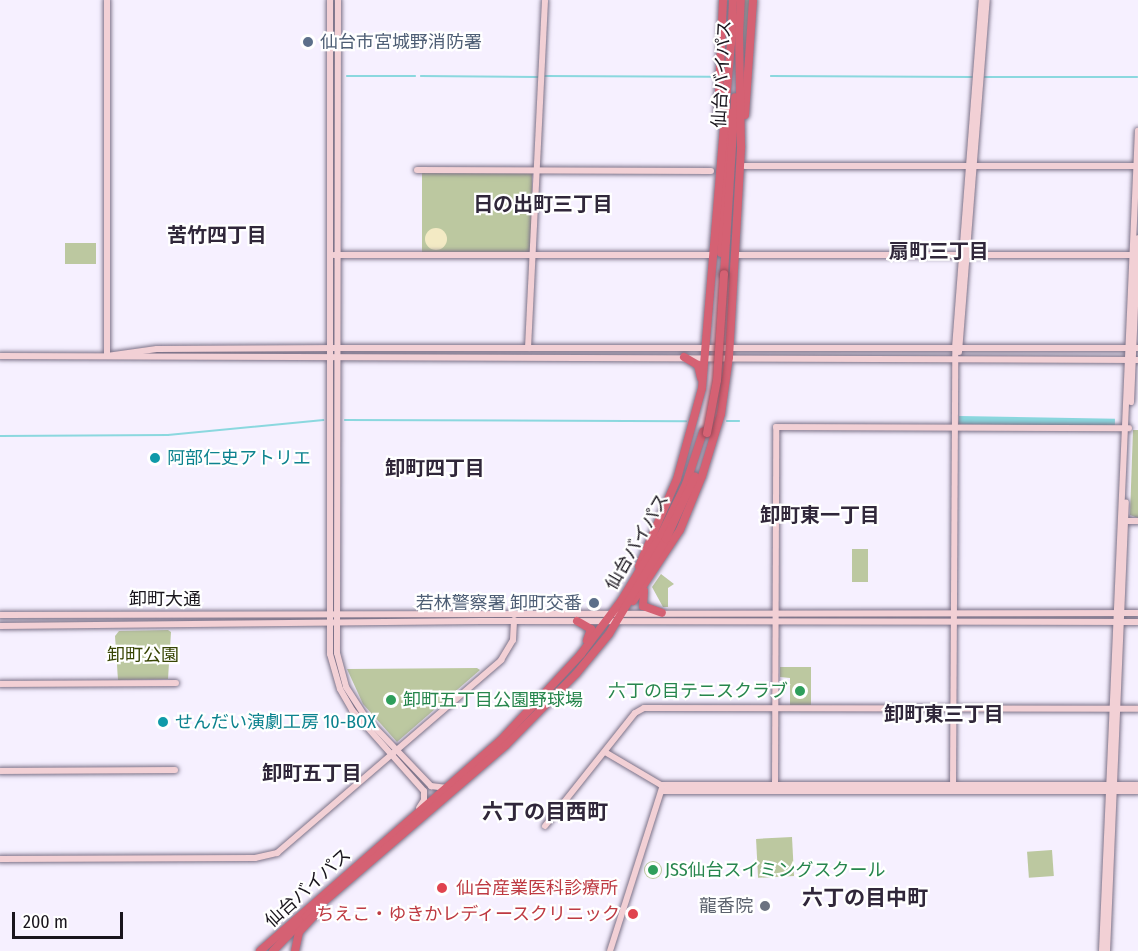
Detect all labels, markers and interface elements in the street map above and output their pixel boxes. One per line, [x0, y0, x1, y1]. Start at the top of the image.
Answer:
street label: 仙台バイパス [708, 20, 736, 128]
place label: 仙台市宮城野消防署 [320, 31, 482, 53]
marker: 仙台市宮城野消防署 [301, 35, 315, 49]
district label: 日の出町三丁目 [473, 192, 613, 216]
district label: 苦竹四丁目 [167, 223, 267, 247]
district label: 扇町三丁目 [889, 239, 989, 263]
place label: 阿部仁史アトリエ [167, 447, 311, 469]
marker: 阿部仁史アトリエ [148, 451, 162, 465]
district label: 卸町四丁目 [385, 456, 485, 480]
street label: 仙台バイパス [601, 490, 673, 594]
district label: 卸町東一丁目 [760, 503, 880, 527]
street label: 卸町大通 [129, 588, 201, 610]
place label: 若林警察署 卸町交番 [416, 592, 582, 614]
marker: 若林警察署 卸町交番 [587, 596, 601, 610]
park label: 卸町公園 [107, 644, 179, 666]
place label: 六丁の目テニスクラブ [608, 680, 788, 702]
marker: 六丁の目テニスクラブ [793, 684, 807, 698]
place label: 卸町五丁目公園野球場 [403, 689, 583, 711]
marker: 卸町五丁目公園野球場 [384, 693, 398, 707]
district label: 卸町東三丁目 [884, 702, 1004, 726]
place label: せんだい演劇工房 10-BOX [175, 711, 376, 733]
marker: せんだい演劇工房 10-BOX [156, 715, 170, 729]
district label: 卸町五丁目 [262, 761, 362, 785]
district label: 六丁の目西町 [482, 799, 608, 825]
street label: 仙台バイパス [261, 844, 355, 932]
place label: JSS仙台スイミングスクール [665, 859, 886, 881]
marker: JSS仙台スイミングスクール [646, 863, 660, 877]
place label: 仙台産業医科診療所 [456, 877, 618, 899]
marker: 仙台産業医科診療所 [433, 879, 451, 897]
district label: 六丁の目中町 [802, 885, 928, 911]
place label: 龍香院 [699, 895, 753, 917]
marker: 龍香院 [758, 899, 772, 913]
scale bar [15, 900, 126, 938]
place label: ちえこ・ゆきかレディースクリニック [314, 903, 620, 925]
marker: ちえこ・ゆきかレディースクリニック [624, 905, 642, 923]
text: 200 m [23, 911, 68, 933]

